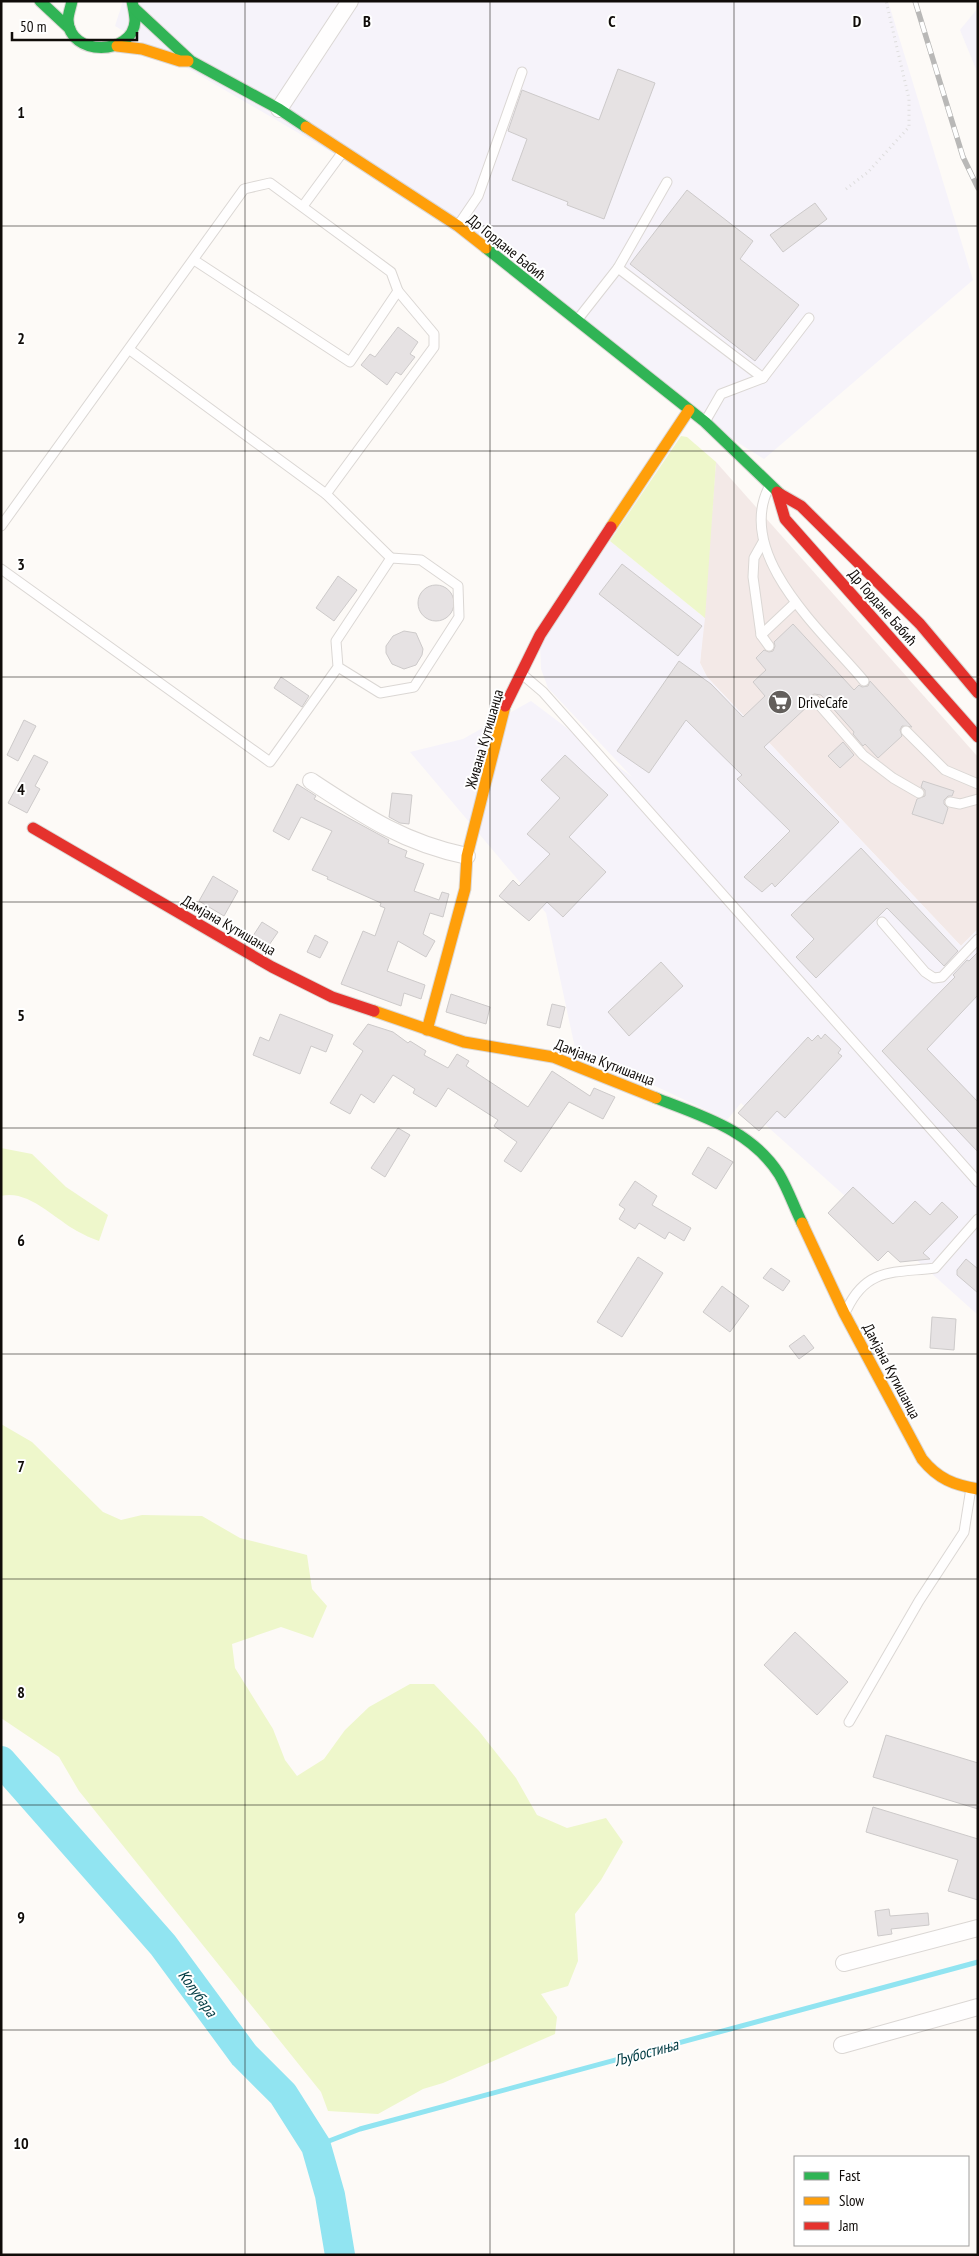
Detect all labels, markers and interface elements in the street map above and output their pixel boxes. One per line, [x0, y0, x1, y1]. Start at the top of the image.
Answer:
scale bar [12, 10, 138, 42]
text: B [363, 11, 371, 31]
text: C [608, 11, 616, 31]
text: D [853, 11, 862, 31]
text: 50 m [20, 17, 46, 36]
text: 1 [17, 102, 25, 122]
street label: Др Гордане Бабић [464, 210, 550, 284]
text: 2 [17, 328, 25, 348]
text: 3 [17, 554, 25, 574]
street label: Др Гордане Бабић [844, 565, 922, 649]
street label: Живана Кутишанца [460, 687, 507, 792]
supermarket icon: DriveCafe [767, 689, 793, 715]
place label: DriveCafe [798, 693, 848, 712]
text: 4 [17, 779, 25, 799]
street label: Дамјана Кутишанца [179, 890, 279, 960]
text: 5 [17, 1005, 25, 1025]
street label: Дамјана Кутишанца [552, 1034, 658, 1090]
text: 6 [17, 1230, 25, 1250]
street label: Дамјана Кутишанца [859, 1320, 925, 1422]
text: 7 [17, 1456, 25, 1476]
text: 8 [17, 1682, 25, 1702]
text: 9 [17, 1907, 25, 1927]
water label: Колубара [174, 1966, 223, 2022]
water label: Љубостиња [611, 2033, 682, 2070]
text: 10 [13, 2133, 29, 2153]
legend [794, 2156, 969, 2246]
text: Fast [839, 2166, 860, 2185]
text: Slow [839, 2191, 864, 2210]
text: Jam [838, 2216, 858, 2235]

